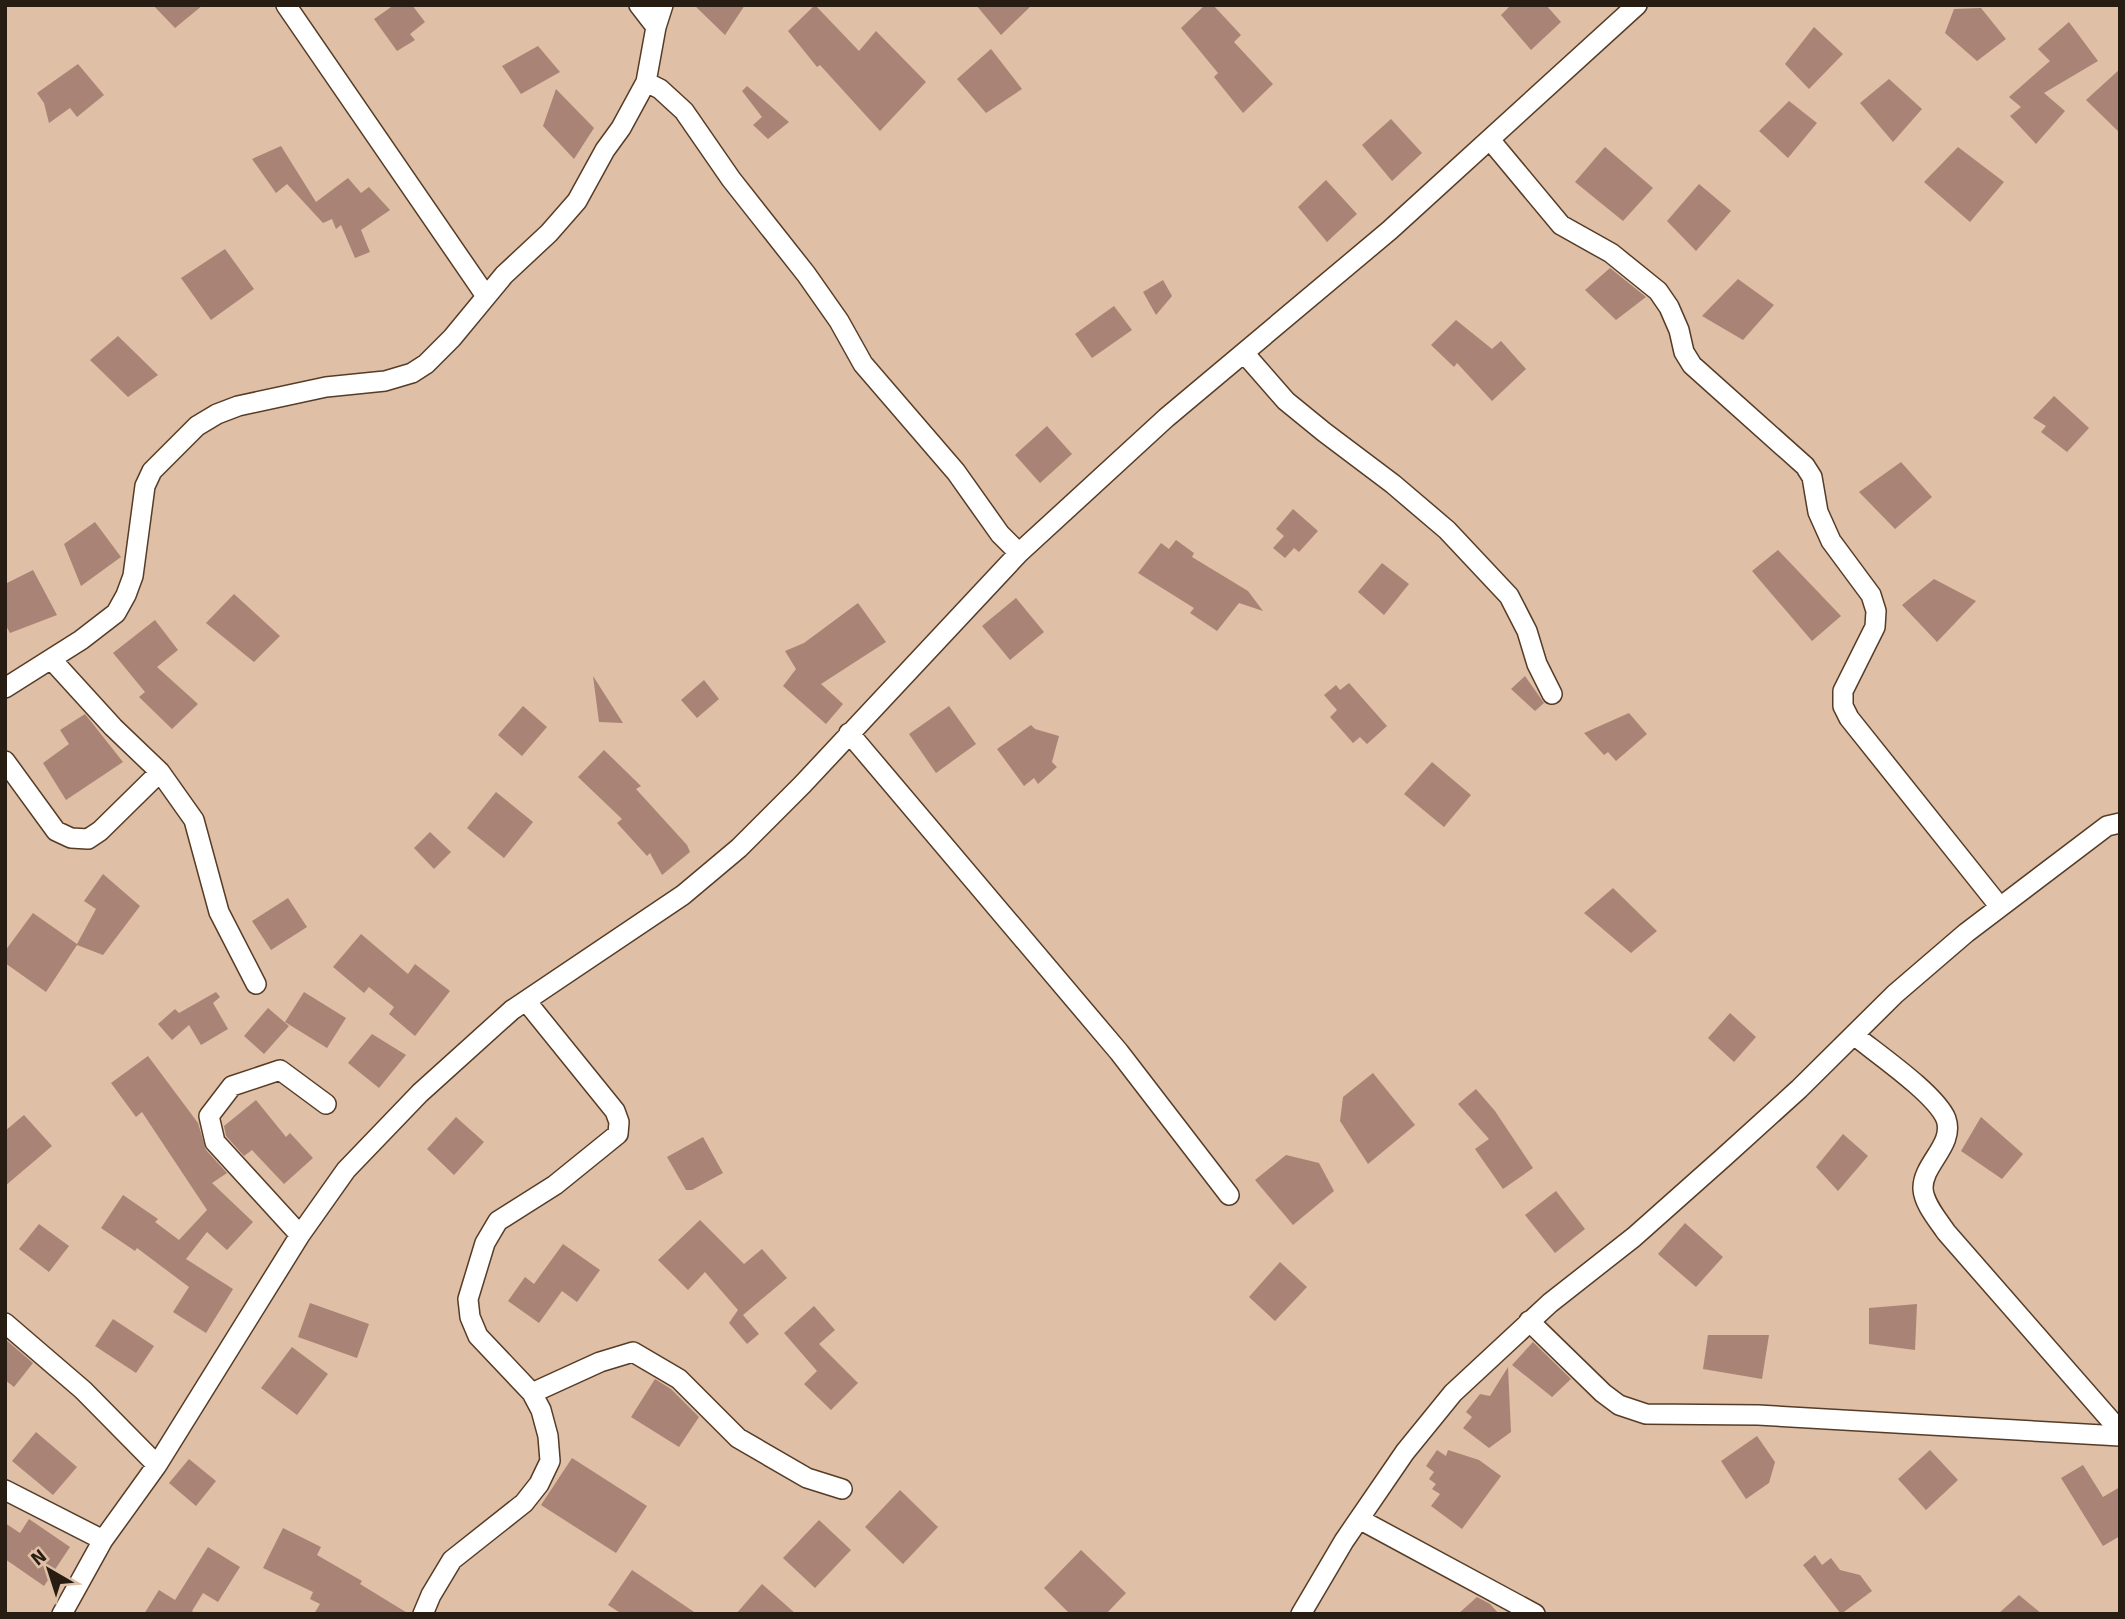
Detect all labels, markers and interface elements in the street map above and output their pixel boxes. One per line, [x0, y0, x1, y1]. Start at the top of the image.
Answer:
north arrow [14, 1535, 84, 1605]
text: N [26, 1544, 52, 1571]

